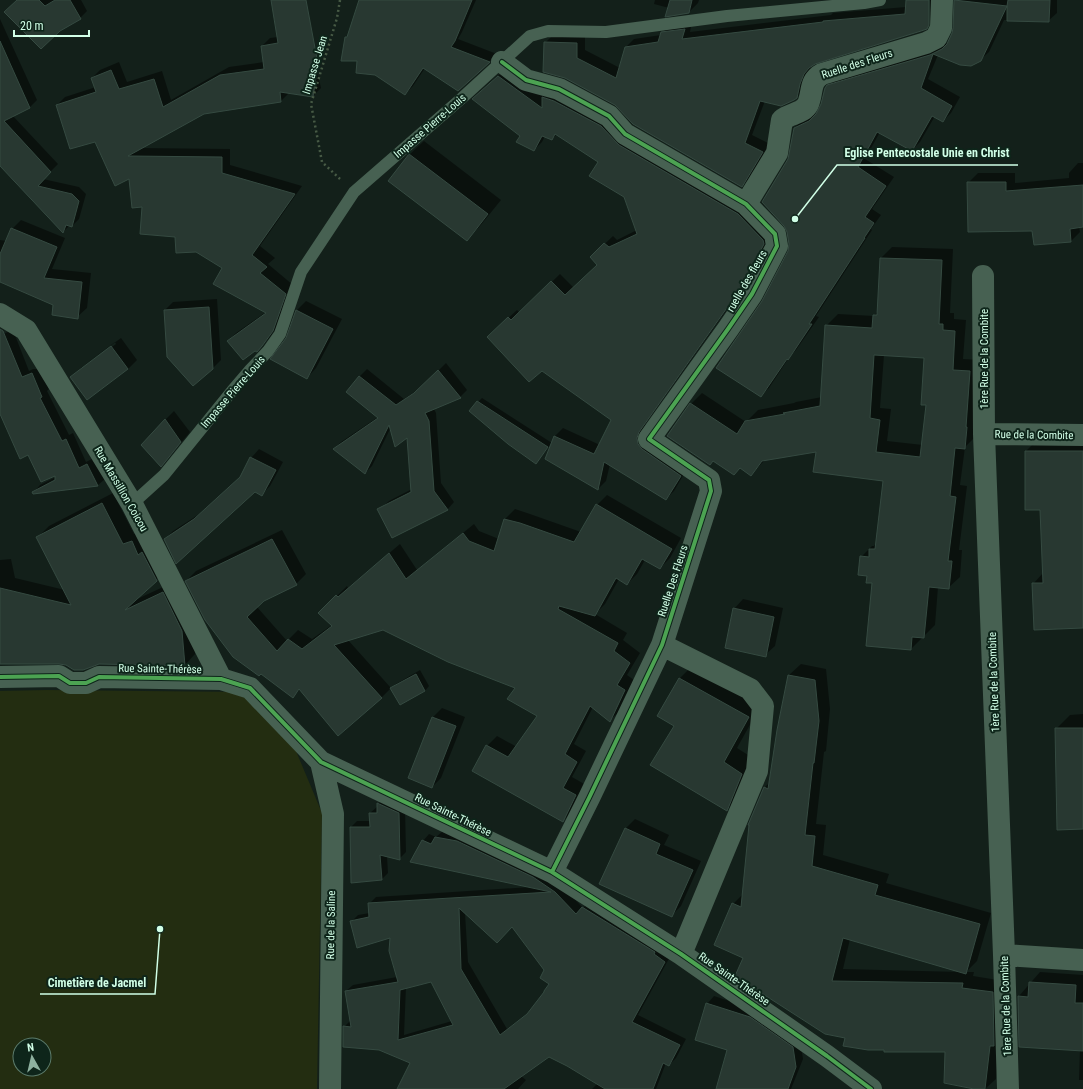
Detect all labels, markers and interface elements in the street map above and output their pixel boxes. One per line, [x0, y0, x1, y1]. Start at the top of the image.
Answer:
scale bar [14, 12, 89, 38]
text: 20 m [20, 19, 44, 33]
street label: Impasse Jean [300, 34, 330, 96]
street label: Ruelle des Fleurs [820, 46, 894, 82]
street label: Impasse Pierre-Louis [391, 91, 469, 161]
callout: Eglise Pentecostale Unie en Christ [837, 141, 1018, 165]
text: Eglise Pentecostale Unie en Christ [844, 146, 1010, 160]
street label: ruelle des fleurs [724, 248, 770, 314]
street label: 1ère Rue de la Combite [978, 309, 991, 409]
street label: Impasse Pierre-Louis [198, 353, 268, 431]
street label: Rue de la Combite [995, 428, 1073, 442]
street label: Rue Massillion Coicou [91, 444, 151, 534]
street label: Ruelle Des Fleurs [655, 543, 691, 619]
street label: 1ère Rue de la Combite [986, 632, 1002, 732]
street label: Rue Sainte-Thérèse [118, 662, 202, 676]
street label: Rue Sainte-Thérèse [413, 791, 493, 839]
street label: Rue de la Saline [324, 890, 338, 960]
street label: Rue Sainte-Thérèse [696, 950, 772, 1008]
street label: 1ère Rue de la Combite [998, 956, 1014, 1056]
callout: Cimetière de Jacmel [40, 970, 155, 994]
text: Cimetière de Jacmel [48, 976, 146, 990]
north arrow [12, 1037, 52, 1077]
text: N [26, 1041, 35, 1054]

